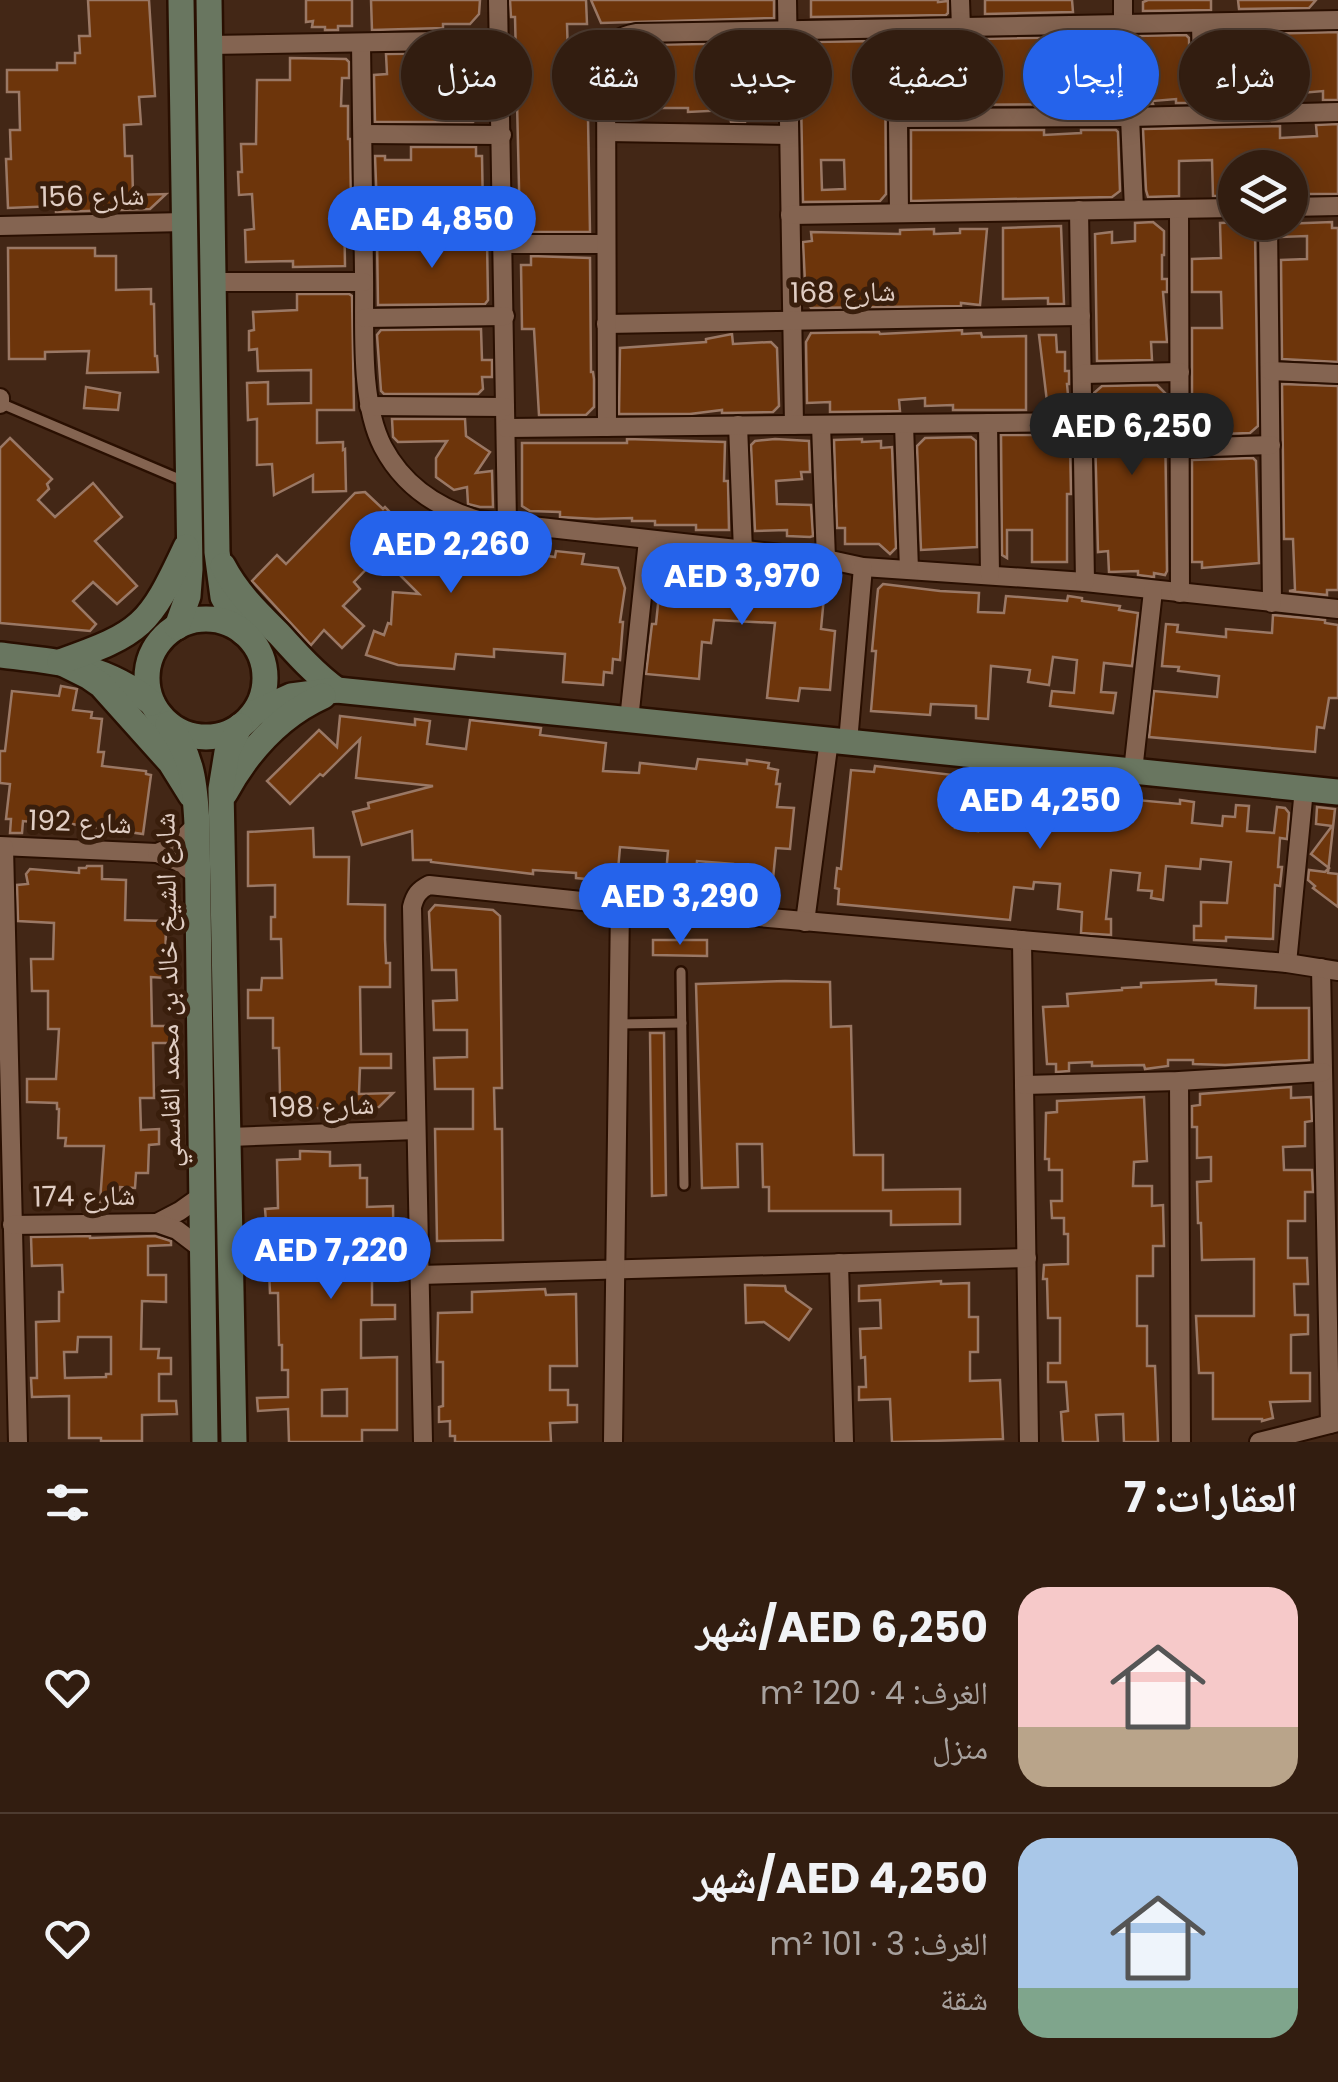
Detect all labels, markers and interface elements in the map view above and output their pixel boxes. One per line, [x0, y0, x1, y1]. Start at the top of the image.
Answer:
chip: منزل [401, 30, 532, 120]
chip: شقة [552, 30, 675, 120]
chip: جديد [695, 30, 832, 120]
chip: تصفية [852, 30, 1003, 120]
chip: إيجار [1023, 30, 1159, 120]
chip: شراء [1179, 30, 1310, 120]
map controls [1218, 150, 1308, 240]
button: layers [1218, 150, 1308, 240]
street label: شارع 156 [39, 176, 145, 216]
pin: AED 4,850 [318, 186, 546, 271]
text: AED 4,850 [350, 196, 514, 241]
street label: شارع 168 [790, 272, 896, 312]
pin: AED 6,250 [1018, 393, 1246, 478]
text: AED 6,250 [1052, 403, 1212, 448]
pin: AED 2,260 [337, 511, 565, 596]
text: AED 2,260 [372, 521, 530, 566]
pin: AED 3,970 [628, 543, 856, 628]
text: AED 3,970 [663, 553, 821, 598]
pin: AED 4,250 [926, 767, 1154, 852]
text: AED 4,250 [959, 777, 1121, 822]
street label: شارع 192 [28, 801, 132, 843]
street label: شارع الشيخ خالد بن محمد القاسمي [145, 812, 194, 1168]
pin: AED 3,290 [566, 863, 794, 948]
text: AED 3,290 [601, 873, 759, 918]
street label: شارع 198 [269, 1085, 375, 1127]
street label: شارع 174 [32, 1176, 136, 1216]
pin: AED 7,220 [217, 1217, 445, 1302]
text: AED 7,220 [254, 1227, 408, 1272]
text: العقارات: 7 [1124, 1468, 1298, 1527]
icon: filters [40, 1475, 95, 1530]
text: AED 6,250/شهر [696, 1598, 988, 1657]
icon: home [1098, 1627, 1218, 1747]
icon: heart [40, 1660, 95, 1715]
text: الغرف: 4 · 120 m² [760, 1670, 988, 1715]
text: منزل [932, 1725, 988, 1770]
text: AED 4,250/شهر [694, 1849, 988, 1908]
icon: home [1098, 1878, 1218, 1998]
icon: heart [40, 1911, 95, 1966]
text: الغرف: 3 · 101 m² [770, 1921, 988, 1966]
text: شقة [940, 1976, 988, 2021]

